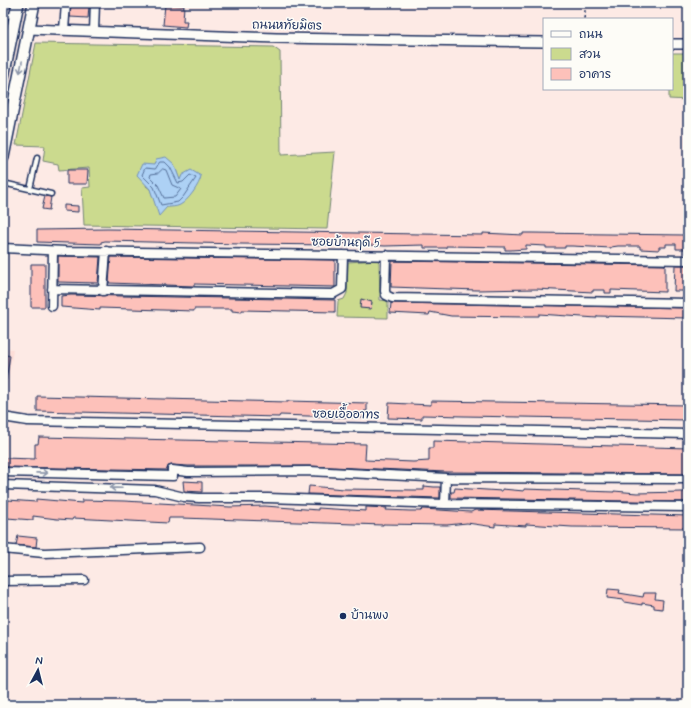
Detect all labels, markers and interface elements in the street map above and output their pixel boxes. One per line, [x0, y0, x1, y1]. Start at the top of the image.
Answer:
street label: ถนนหทัยมิตร [252, 17, 322, 35]
legend [543, 18, 673, 90]
text: ถนน [579, 27, 603, 43]
text: สวน [579, 47, 600, 63]
one-way arrow [17, 60, 25, 73]
text: อาคาร [579, 67, 611, 83]
street label: ซอยบ้านฤดี 5 [311, 234, 381, 252]
street label: ซอยเอื้ออาทร [312, 402, 380, 424]
one-way arrow [35, 469, 48, 476]
one-way arrow [110, 484, 123, 492]
place label: บ้านพง [351, 608, 388, 624]
marker: บ้านพง [338, 611, 348, 621]
north arrow [18, 650, 58, 690]
text: N [35, 654, 44, 668]

